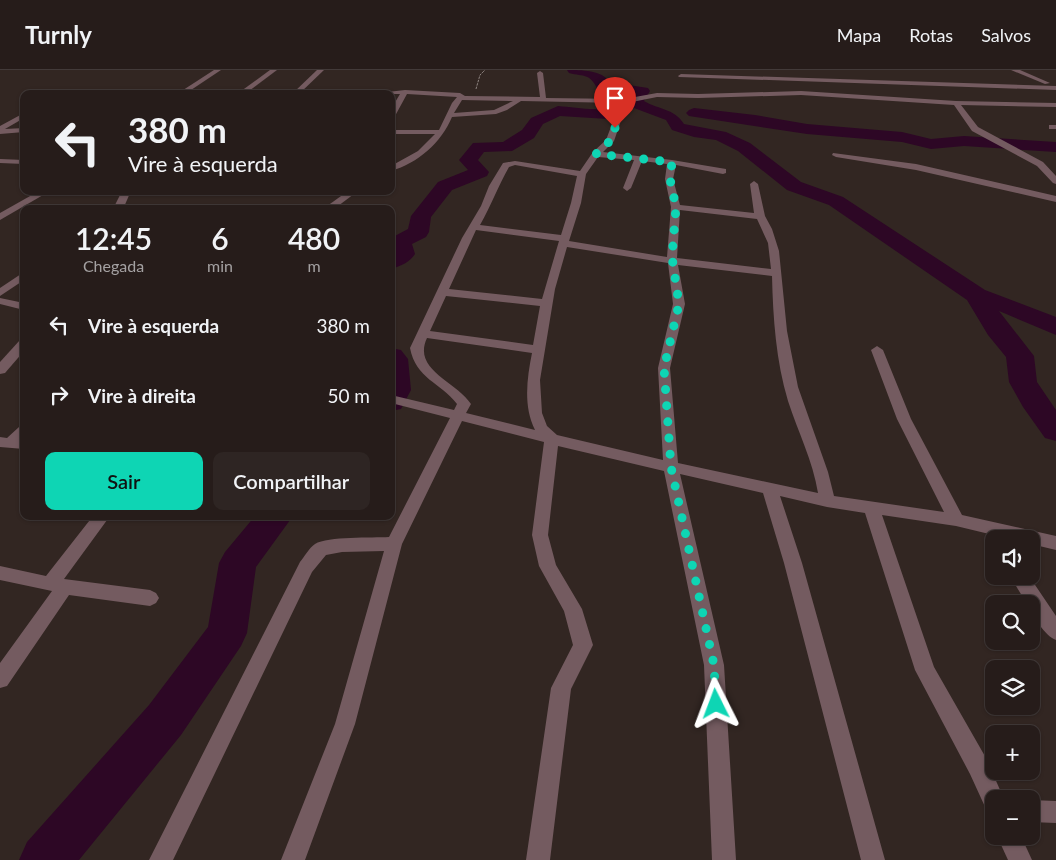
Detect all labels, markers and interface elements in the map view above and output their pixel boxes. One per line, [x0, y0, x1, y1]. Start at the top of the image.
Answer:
text: Turnly [25, 20, 92, 49]
text: Mapa [837, 24, 881, 46]
text: Rotas [909, 24, 953, 46]
text: Salvos [981, 24, 1031, 46]
pin [594, 77, 636, 128]
icon: arrive [601, 84, 629, 112]
text: 380 m [128, 108, 227, 150]
icon: left [45, 110, 110, 175]
text: Vire à esquerda [128, 150, 278, 177]
text: 12:45 [75, 220, 152, 256]
text: 6 [211, 220, 229, 256]
text: 480 [288, 220, 340, 256]
text: Chegada [83, 256, 144, 275]
text: min [207, 256, 233, 275]
text: m [307, 256, 321, 275]
icon: left [45, 311, 73, 339]
text: Vire à esquerda [88, 314, 219, 337]
text: 380 m [316, 314, 370, 337]
icon: right [45, 381, 73, 409]
text: Vire à direita [88, 384, 196, 407]
text: 50 m [327, 384, 370, 407]
button: Sair [45, 452, 203, 510]
button: Compartilhar [213, 452, 370, 510]
map controls [985, 530, 1040, 845]
button: sound [985, 530, 1040, 585]
button: search [985, 595, 1040, 650]
button: layers [985, 660, 1040, 715]
position arrow [689, 677, 741, 729]
button: + [985, 725, 1040, 780]
button: − [985, 790, 1040, 845]

